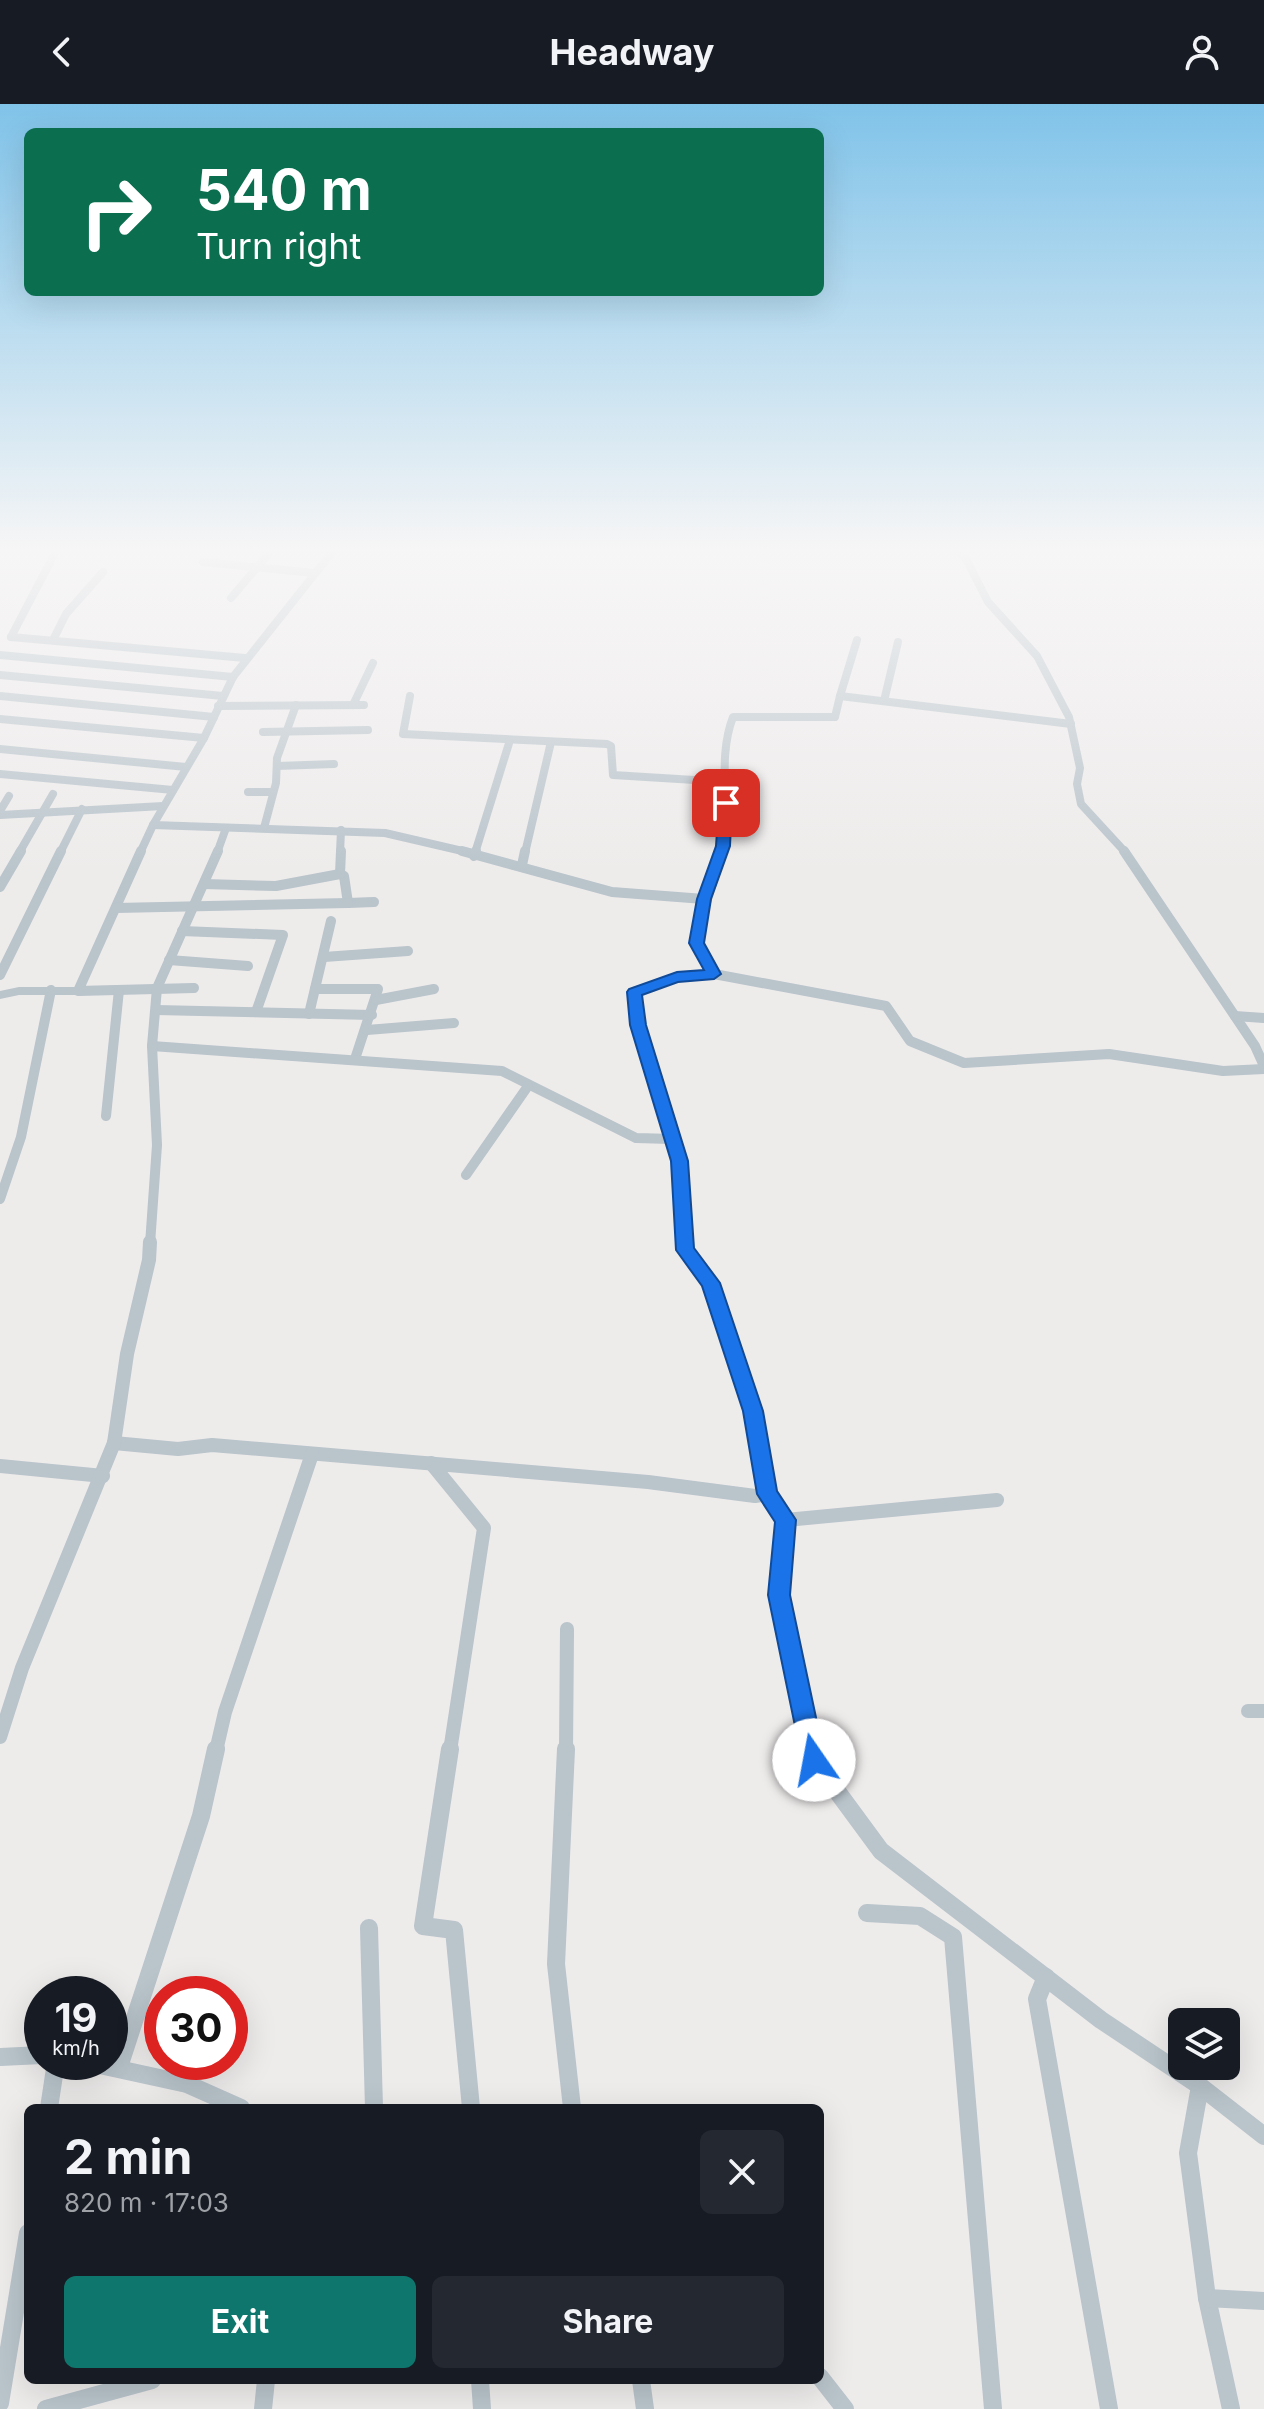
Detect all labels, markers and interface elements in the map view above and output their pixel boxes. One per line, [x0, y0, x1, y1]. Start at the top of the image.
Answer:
icon: back [40, 30, 84, 74]
text: Headway [550, 30, 714, 74]
icon: person [1180, 30, 1224, 74]
text: 540 m [196, 156, 372, 224]
icon: right [64, 160, 168, 264]
text: Turn right [196, 224, 361, 268]
pin [692, 769, 760, 837]
icon: arrive [704, 781, 748, 825]
position arrow [772, 1718, 856, 1802]
speed limit sign: 30 [144, 1976, 248, 2080]
text: 19 [54, 1993, 98, 2042]
map controls [1168, 2008, 1240, 2080]
button: layers [1168, 2008, 1240, 2080]
text: km/h [52, 2036, 100, 2060]
text: 2 min [64, 2127, 192, 2186]
button: close [700, 2130, 784, 2214]
text: 820 m · 17:03 [64, 2187, 229, 2218]
button: Exit [64, 2276, 416, 2368]
button: Share [432, 2276, 784, 2368]

